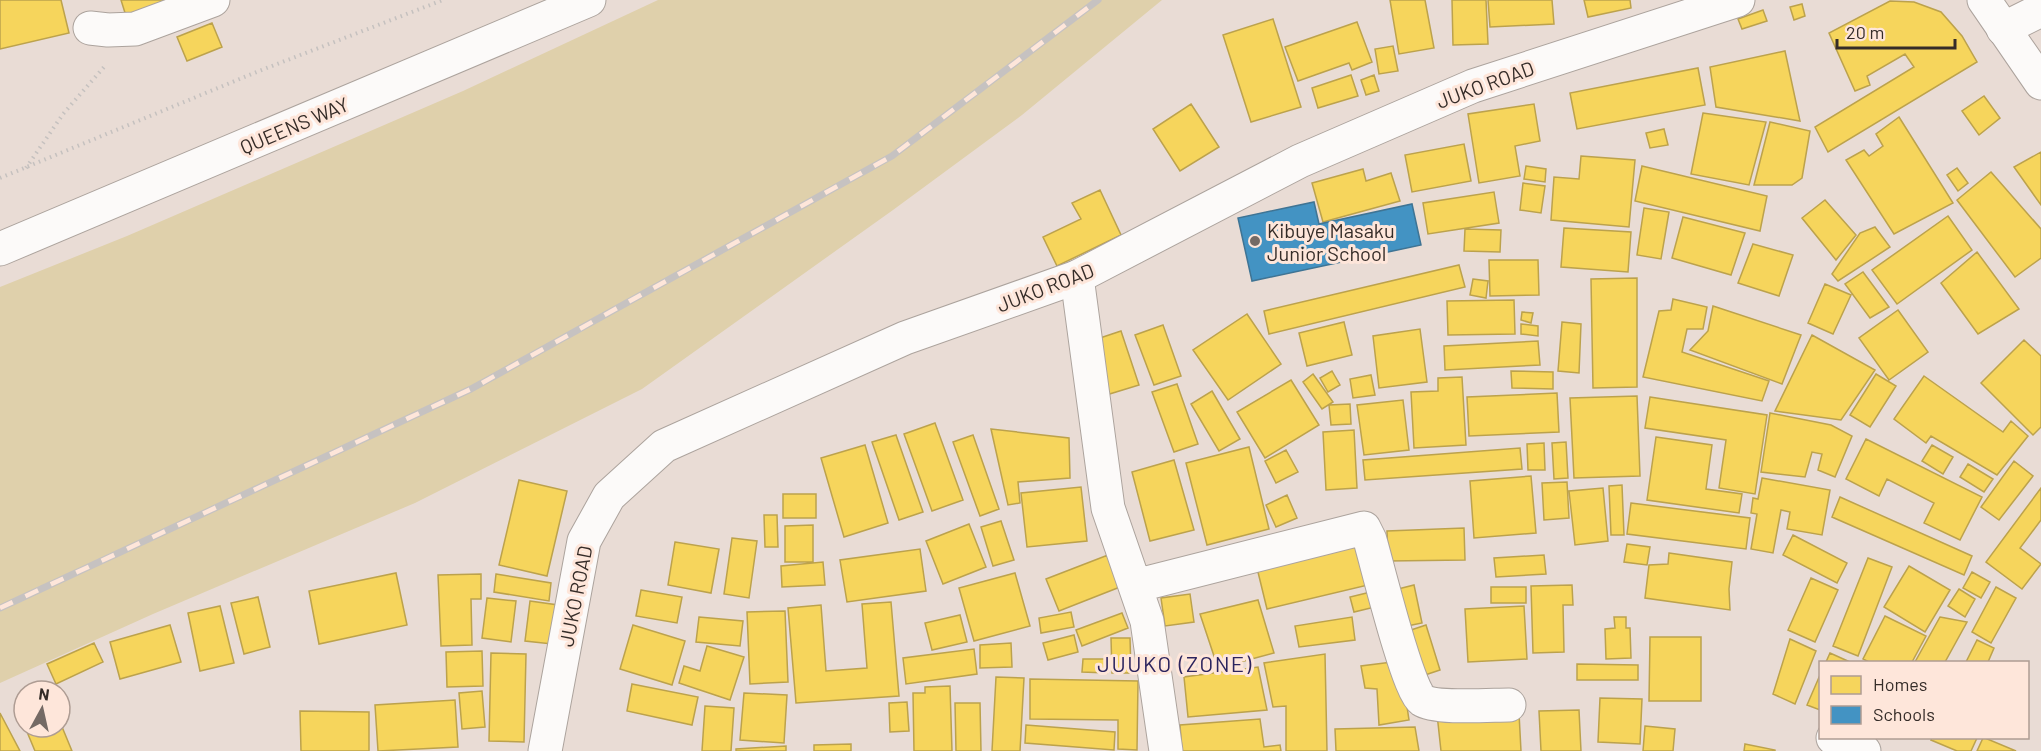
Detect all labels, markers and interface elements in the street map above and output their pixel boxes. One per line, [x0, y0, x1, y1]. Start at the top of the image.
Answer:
scale bar [1837, 12, 1956, 50]
text: 20 m [1846, 21, 1884, 43]
street label: JUKO ROAD [1433, 55, 1537, 113]
street label: QUEENS WAY [236, 91, 352, 159]
place label: Kibuye Masaku Junior School [1267, 218, 1395, 265]
marker: Kibuye Masaku Junior School [1248, 234, 1262, 248]
street label: JUKO ROAD [993, 258, 1097, 316]
street label: JUKO ROAD [553, 544, 597, 648]
district label: JUUKO (ZONE) [1097, 650, 1253, 676]
legend [1819, 661, 2029, 739]
text: Homes [1873, 673, 1927, 695]
north arrow [12, 679, 72, 739]
text: N [38, 684, 51, 704]
text: Schools [1873, 703, 1935, 725]

